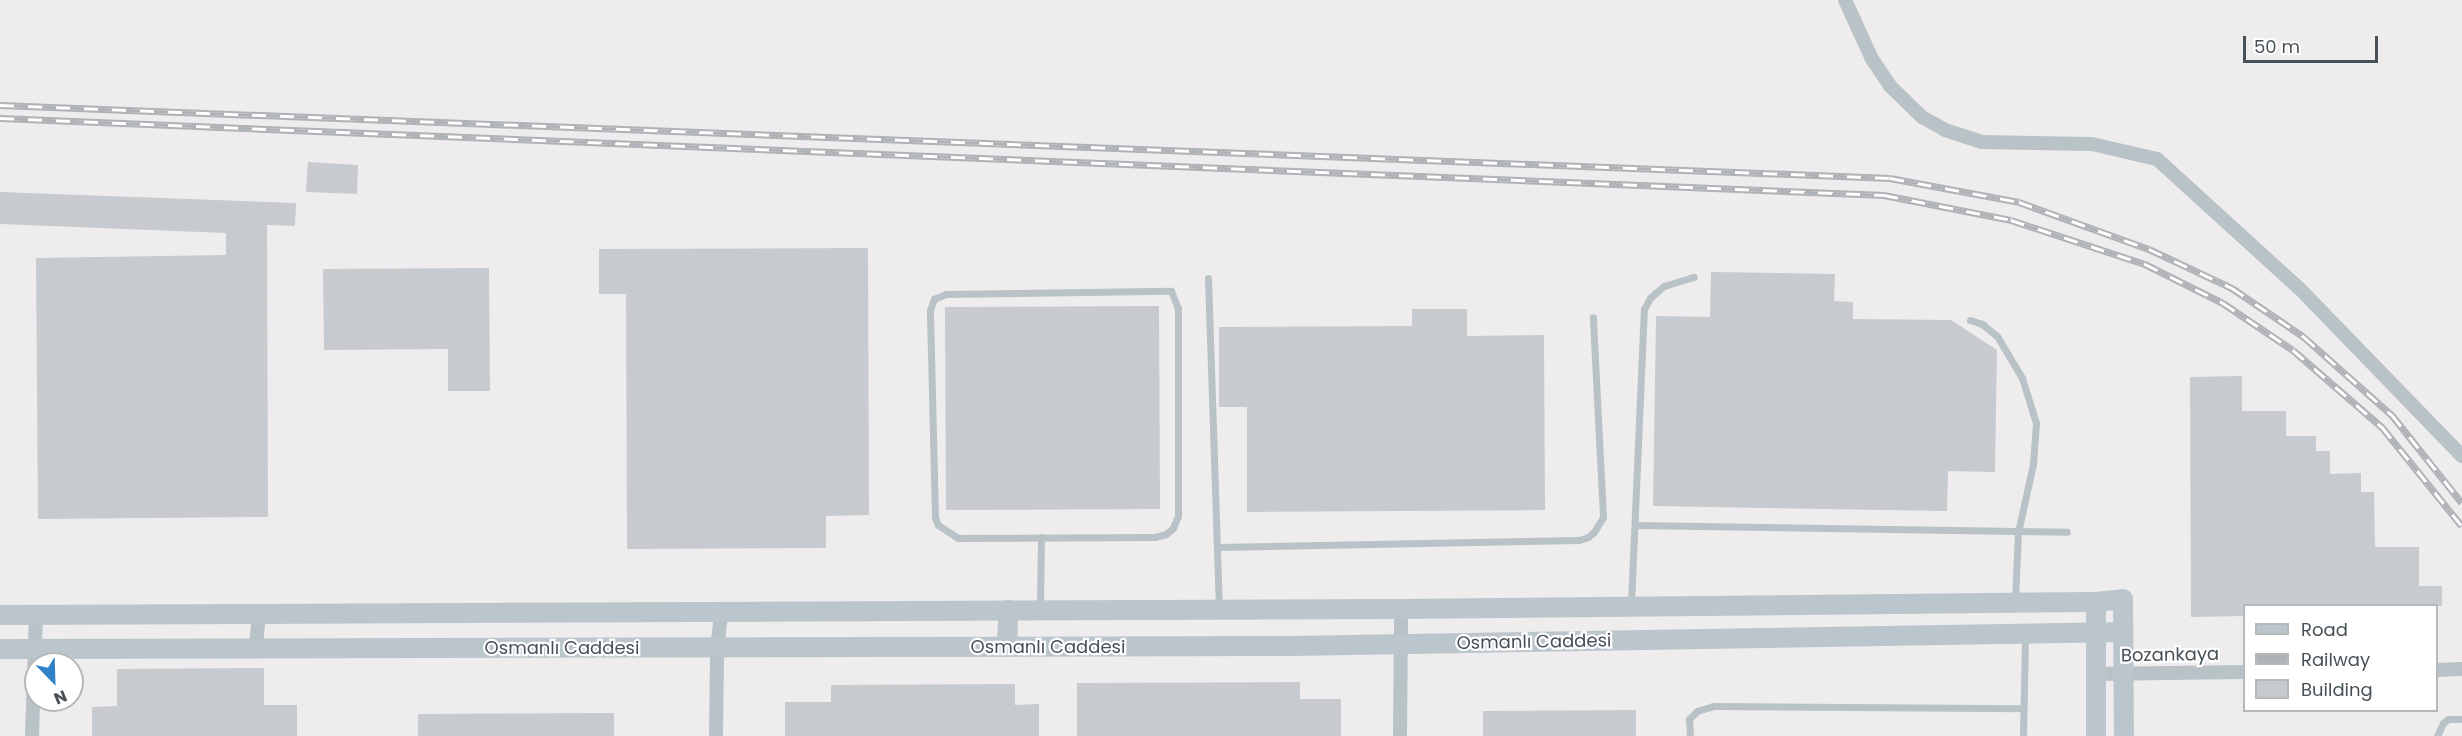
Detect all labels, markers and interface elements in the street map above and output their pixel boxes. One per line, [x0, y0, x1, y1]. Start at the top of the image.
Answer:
scale bar [2246, 24, 2381, 62]
text: 50 m [2254, 34, 2300, 59]
legend [2243, 604, 2438, 712]
text: Road [2301, 617, 2348, 642]
street label: Osmanlı Caddesi [1456, 630, 1612, 654]
street label: Osmanlı Caddesi [971, 636, 1125, 658]
street label: Osmanlı Caddesi [485, 637, 639, 659]
street label: Bozankaya [2121, 643, 2219, 667]
text: Railway [2301, 647, 2370, 672]
north arrow [24, 652, 84, 712]
text: Building [2301, 677, 2373, 702]
text: N [50, 684, 70, 710]

